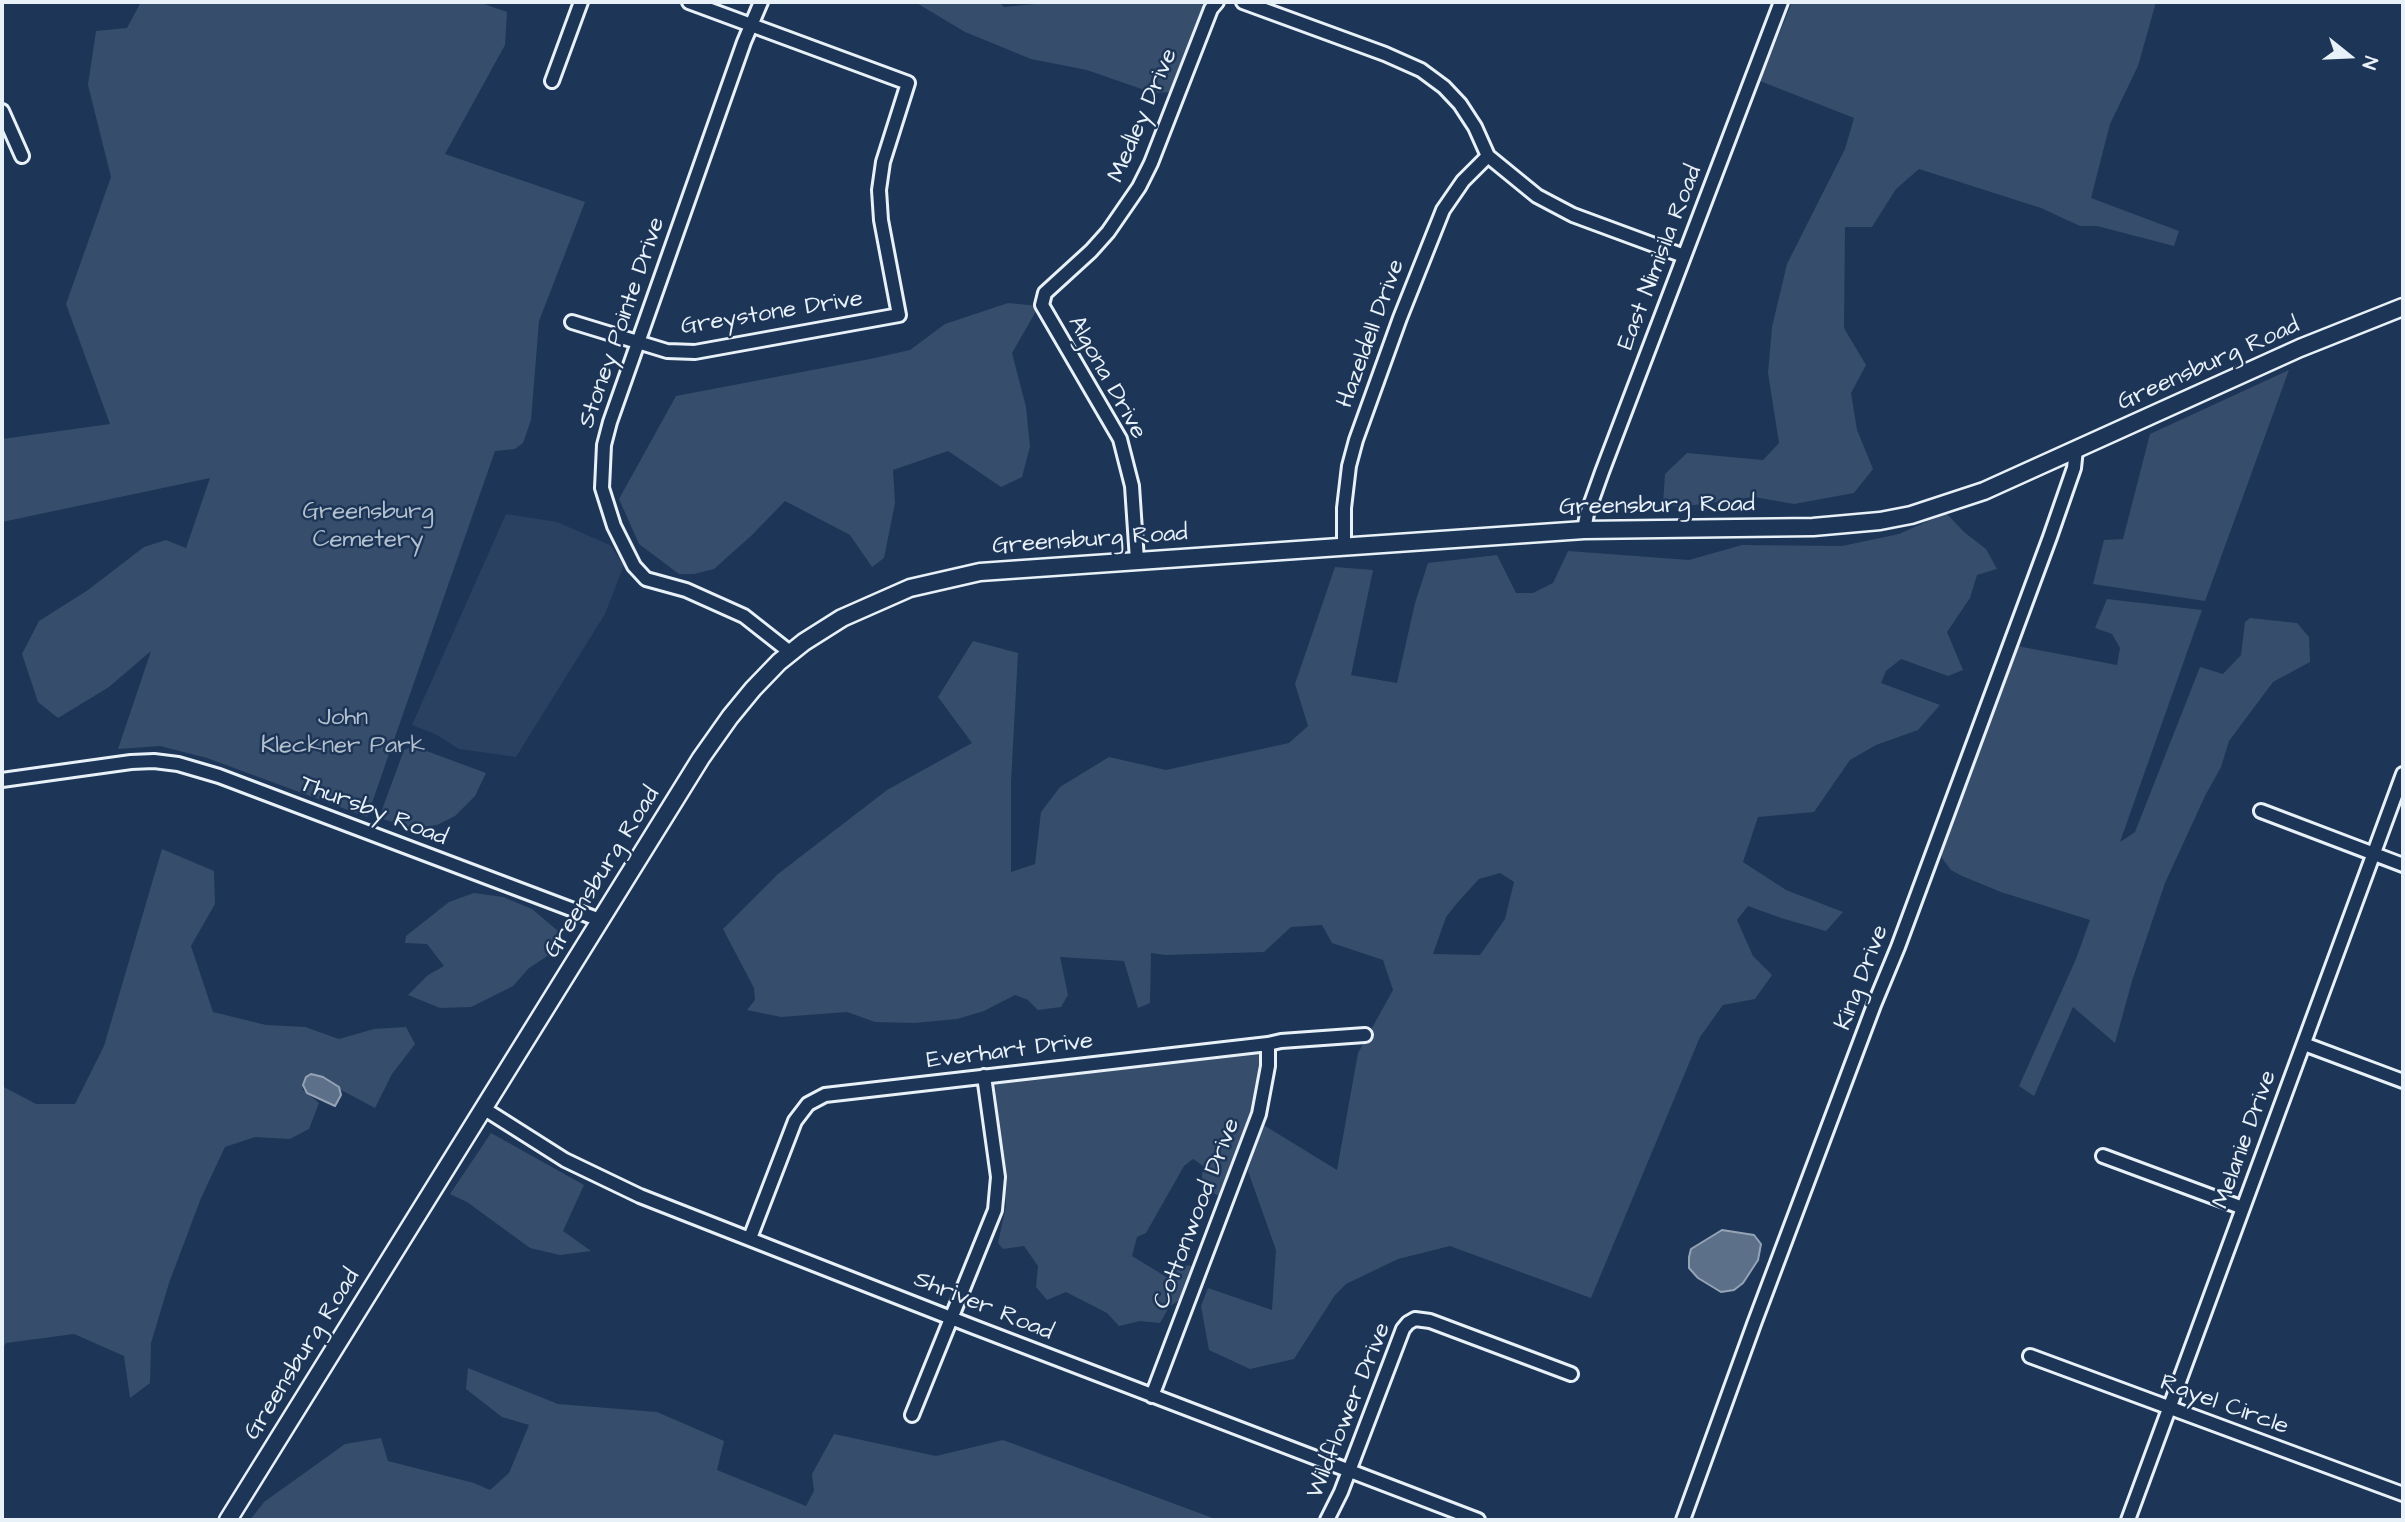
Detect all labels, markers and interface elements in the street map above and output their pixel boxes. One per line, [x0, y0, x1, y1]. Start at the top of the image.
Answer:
north arrow [2314, 21, 2384, 91]
street label: Medley Drive [1103, 45, 1185, 187]
text: N [2355, 53, 2384, 72]
street label: East Nimisila Road [1613, 162, 1709, 354]
street label: Stoney Pointe Drive [573, 214, 673, 432]
street label: Hazeldell Drive [1332, 256, 1412, 412]
street label: Greystone Drive [679, 285, 865, 343]
street label: Algona Drive [1060, 311, 1152, 445]
street label: Greensburg Road [2114, 312, 2304, 418]
street label: Greensburg Road [1559, 491, 1755, 523]
park label: Greensburg Cemetery [302, 499, 434, 555]
street label: Greensburg Road [991, 520, 1189, 562]
park label: John Kleckner Park [261, 705, 425, 761]
street label: Thursby Road [295, 771, 451, 853]
street label: Greensburg Road [539, 782, 667, 964]
street label: King Drive [1830, 921, 1896, 1035]
street label: Everhart Drive [925, 1028, 1095, 1076]
street label: Melanie Drive [2208, 1067, 2284, 1213]
street label: Cottonwood Drive [1148, 1115, 1248, 1313]
street label: Greensburg Road [239, 1264, 367, 1446]
street label: Shriver Road [909, 1266, 1057, 1348]
street label: Wildflower Drive [1302, 1319, 1398, 1503]
street label: Rayel Circle [2156, 1369, 2292, 1443]

